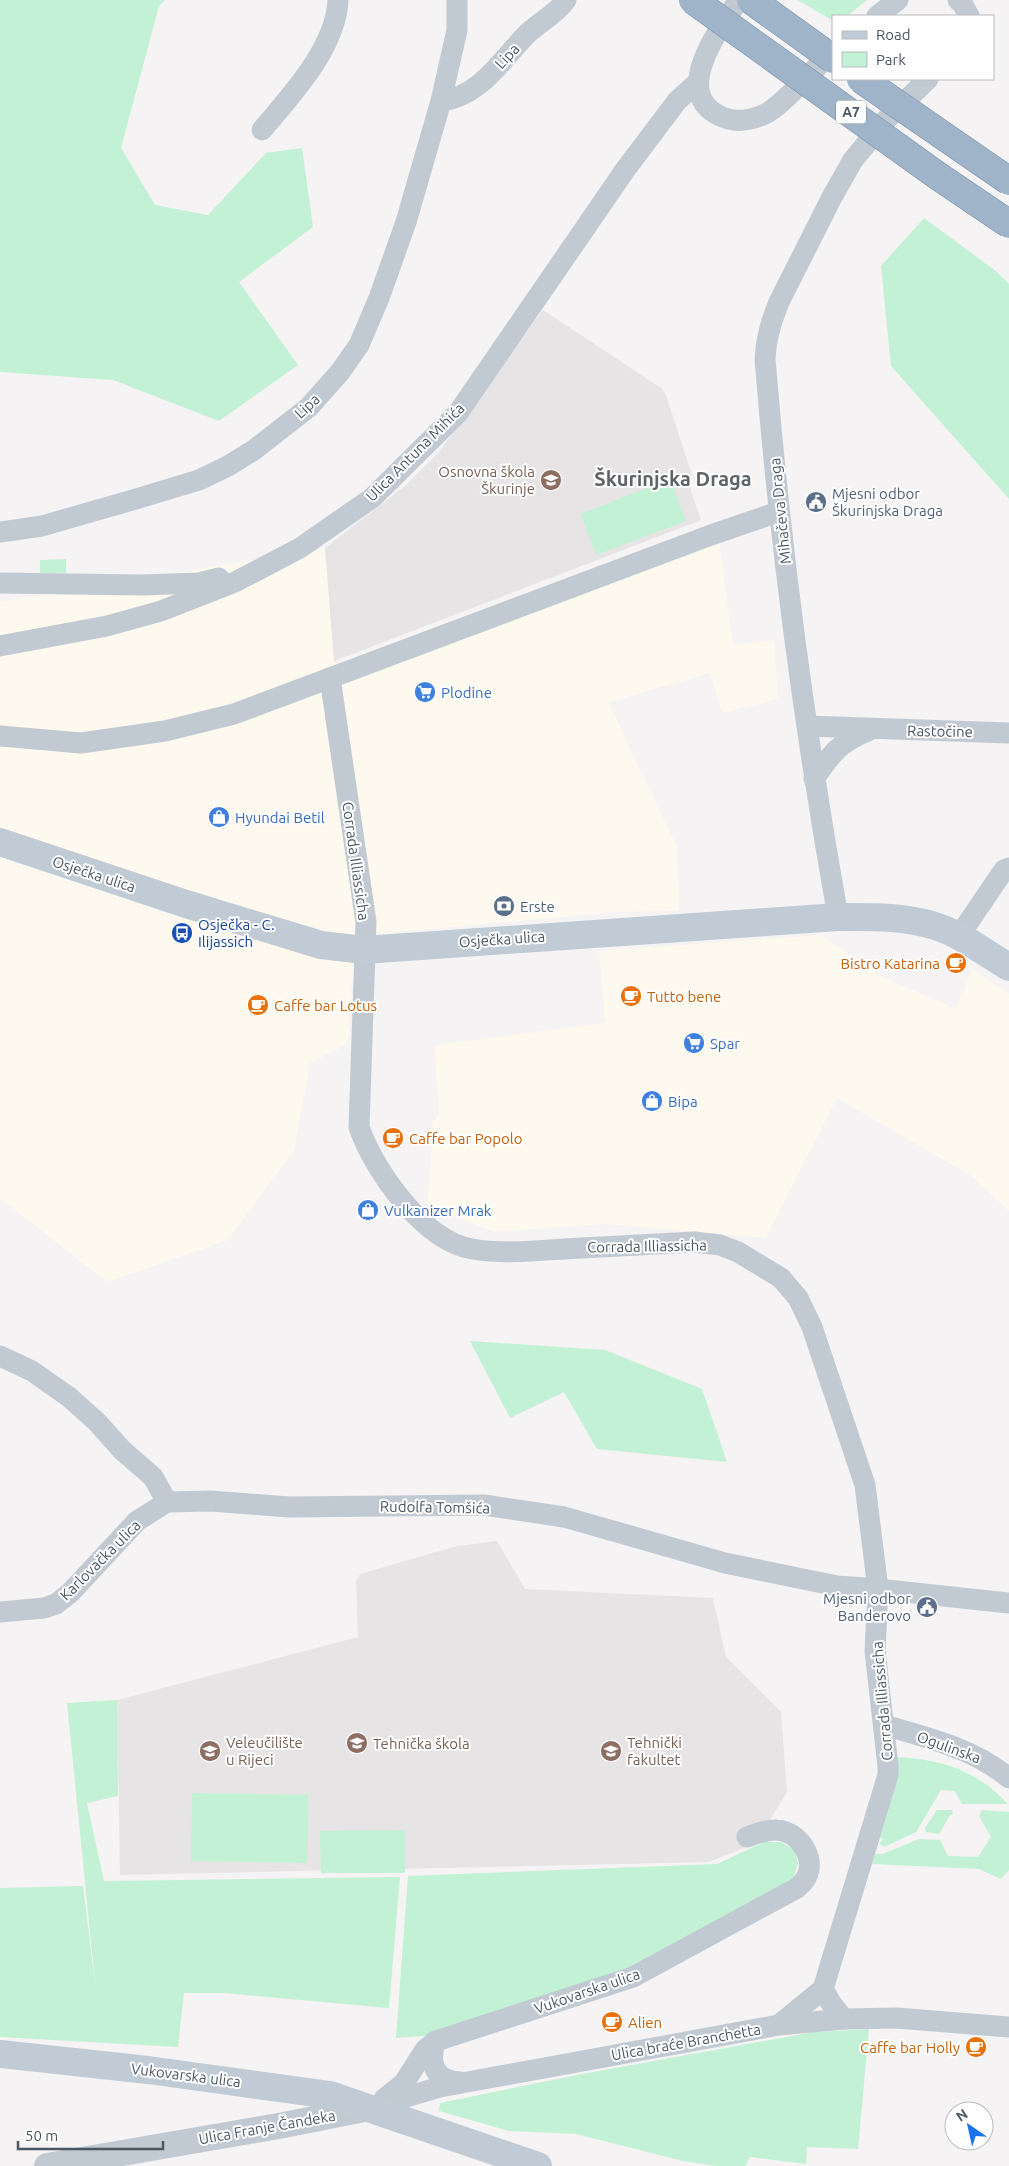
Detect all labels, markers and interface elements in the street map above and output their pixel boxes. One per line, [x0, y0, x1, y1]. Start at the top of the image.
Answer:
legend [832, 15, 994, 80]
text: Road [876, 26, 911, 43]
street label: Lipa [491, 40, 523, 72]
text: Park [876, 51, 906, 68]
road number: A7 [836, 100, 866, 124]
street label: Lipa [291, 390, 323, 422]
street label: Ulica Antuna Mihića [362, 399, 468, 505]
street label: Mihačeva Draga [766, 457, 794, 565]
place label: Osnovna škola Škurinje [438, 463, 535, 497]
district label: Škurinjska Draga [594, 467, 752, 490]
school or university icon: Osnovna škola Škurinje [539, 468, 563, 492]
place label: Mjesni odbor Škurinjska Draga [832, 485, 943, 519]
public building icon: Mjesni odbor Škurinjska Draga [804, 490, 828, 514]
supermarket icon: Plodine [413, 680, 437, 704]
place label: Plodine [441, 684, 492, 701]
street label: Rastočine [907, 722, 973, 740]
street label: Corrada Illiassicha [339, 800, 373, 922]
shop icon: Hyundai Betil [207, 805, 231, 829]
place label: Hyundai Betil [235, 809, 325, 826]
street label: Osječka ulica [50, 853, 138, 895]
bank icon: Erste [492, 894, 516, 918]
place label: Erste [520, 898, 555, 915]
place label: Osječka - C. Ilijassich [198, 916, 275, 950]
bus stop icon: Osječka - C. Ilijassich [170, 921, 194, 945]
street label: Osječka ulica [458, 928, 546, 950]
cafe icon: Bistro Katarina [944, 951, 968, 975]
place label: Bistro Katarina [841, 955, 940, 972]
cafe icon: Tutto bene [619, 984, 643, 1008]
place label: Tutto bene [647, 988, 721, 1005]
cafe icon: Caffe bar Lotus [246, 993, 270, 1017]
place label: Caffe bar Lotus [274, 997, 377, 1014]
supermarket icon: Spar [682, 1031, 706, 1055]
place label: Spar [710, 1035, 740, 1052]
shop icon: Bipa [640, 1089, 664, 1113]
place label: Bipa [668, 1093, 698, 1110]
cafe icon: Caffe bar Popolo [381, 1126, 405, 1150]
place label: Caffe bar Popolo [409, 1130, 523, 1147]
shop icon: Vulkanizer Mrak [356, 1198, 380, 1222]
place label: Vulkanizer Mrak [384, 1202, 492, 1219]
street label: Corrada Illiassicha [587, 1236, 707, 1256]
street label: Rudolfa Tomšića [380, 1498, 490, 1516]
street label: Karlovačka ulica [56, 1516, 144, 1604]
place label: Mjesni odbor Banderovo [823, 1590, 911, 1624]
public building icon: Mjesni odbor Banderovo [915, 1595, 939, 1619]
street label: Corrada Illiassicha [868, 1641, 896, 1761]
street label: Ogulinska [915, 1728, 983, 1766]
school or university icon: Tehnička škola [345, 1731, 369, 1755]
place label: Veleučilište u Rijeci [226, 1734, 303, 1768]
place label: Tehnički fakultet [627, 1734, 682, 1768]
place label: Tehnička škola [373, 1735, 470, 1752]
school or university icon: Veleučilište u Rijeci [198, 1739, 222, 1763]
school or university icon: Tehnički fakultet [599, 1739, 623, 1763]
street label: Vukovarska ulica [532, 1965, 642, 2017]
cafe icon: Alien [600, 2010, 624, 2034]
place label: Alien [628, 2014, 662, 2031]
street label: Ulica braće Branchetta [610, 2020, 762, 2064]
cafe icon: Caffe bar Holly [964, 2035, 988, 2059]
place label: Caffe bar Holly [860, 2039, 960, 2056]
street label: Vukovarska ulica [130, 2060, 242, 2090]
north arrow [944, 2101, 994, 2151]
text: N [953, 2106, 971, 2125]
street label: Ulica Franje Čandeka [197, 2107, 337, 2147]
scale bar [18, 2118, 162, 2150]
text: 50 m [25, 2127, 58, 2144]

